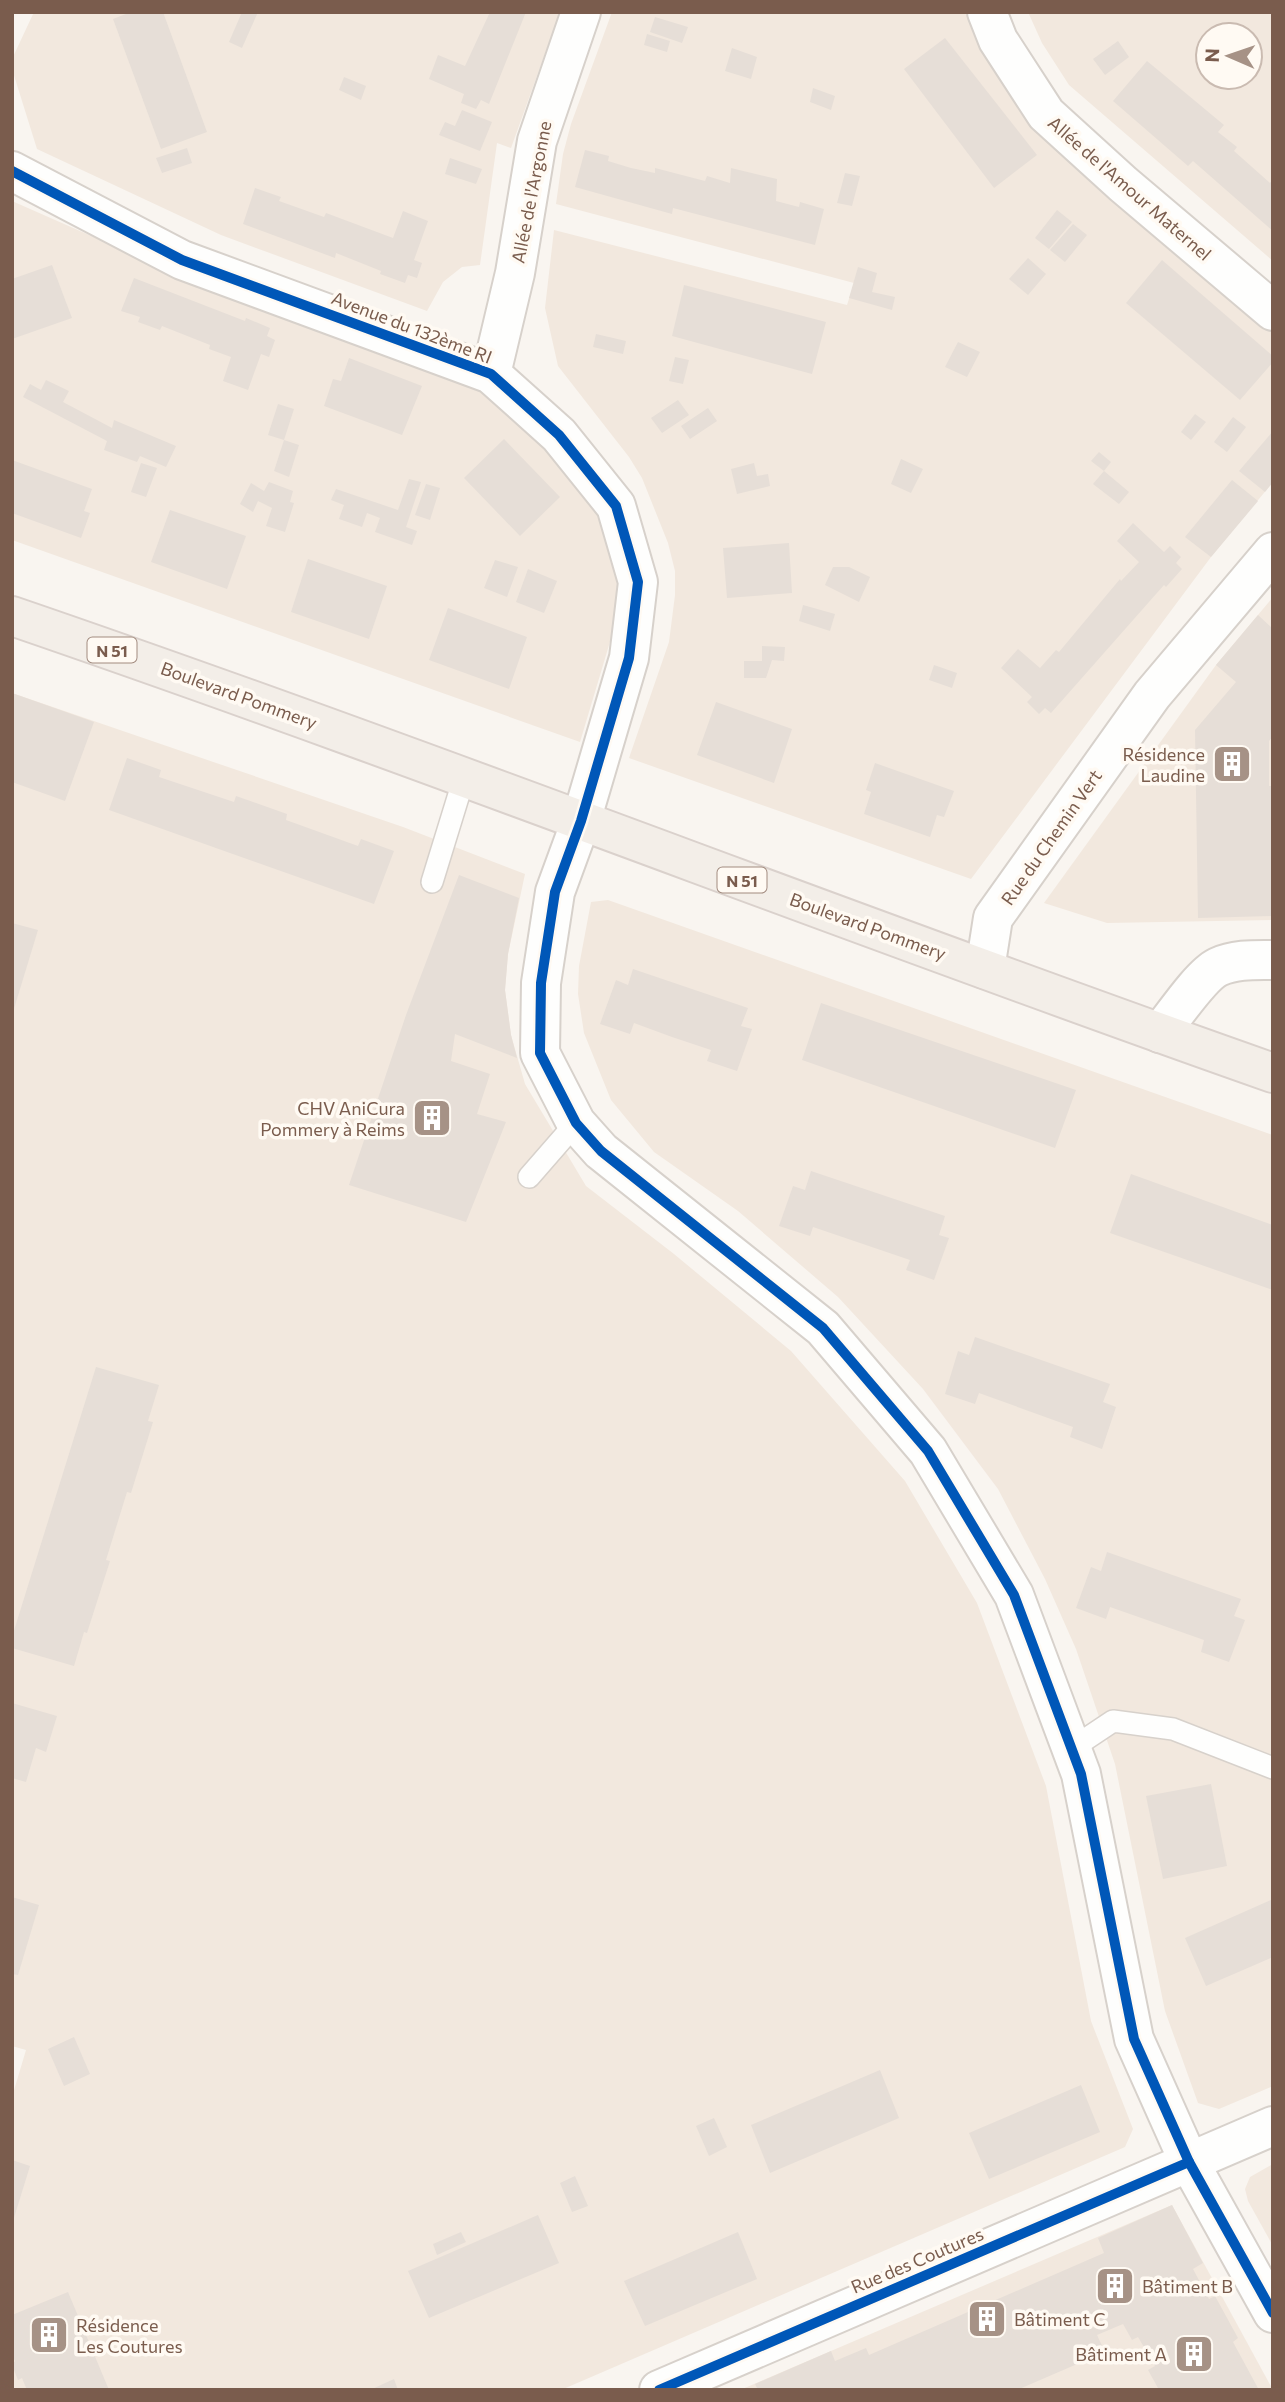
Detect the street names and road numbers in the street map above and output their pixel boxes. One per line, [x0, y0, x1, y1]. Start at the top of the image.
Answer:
street label: Allée de l'Amour Maternel [1044, 111, 1216, 265]
street label: Allée de l'Argonne [506, 119, 556, 265]
street label: Avenue du 132ème RI [328, 286, 496, 368]
road number: N 51 [88, 638, 136, 663]
street label: Boulevard Pommery [158, 657, 320, 733]
street label: Rue du Chemin Vert [996, 765, 1106, 909]
road number: N 51 [718, 867, 766, 892]
street label: Boulevard Pommery [787, 888, 949, 964]
street label: Rue des Coutures [848, 2222, 986, 2298]

